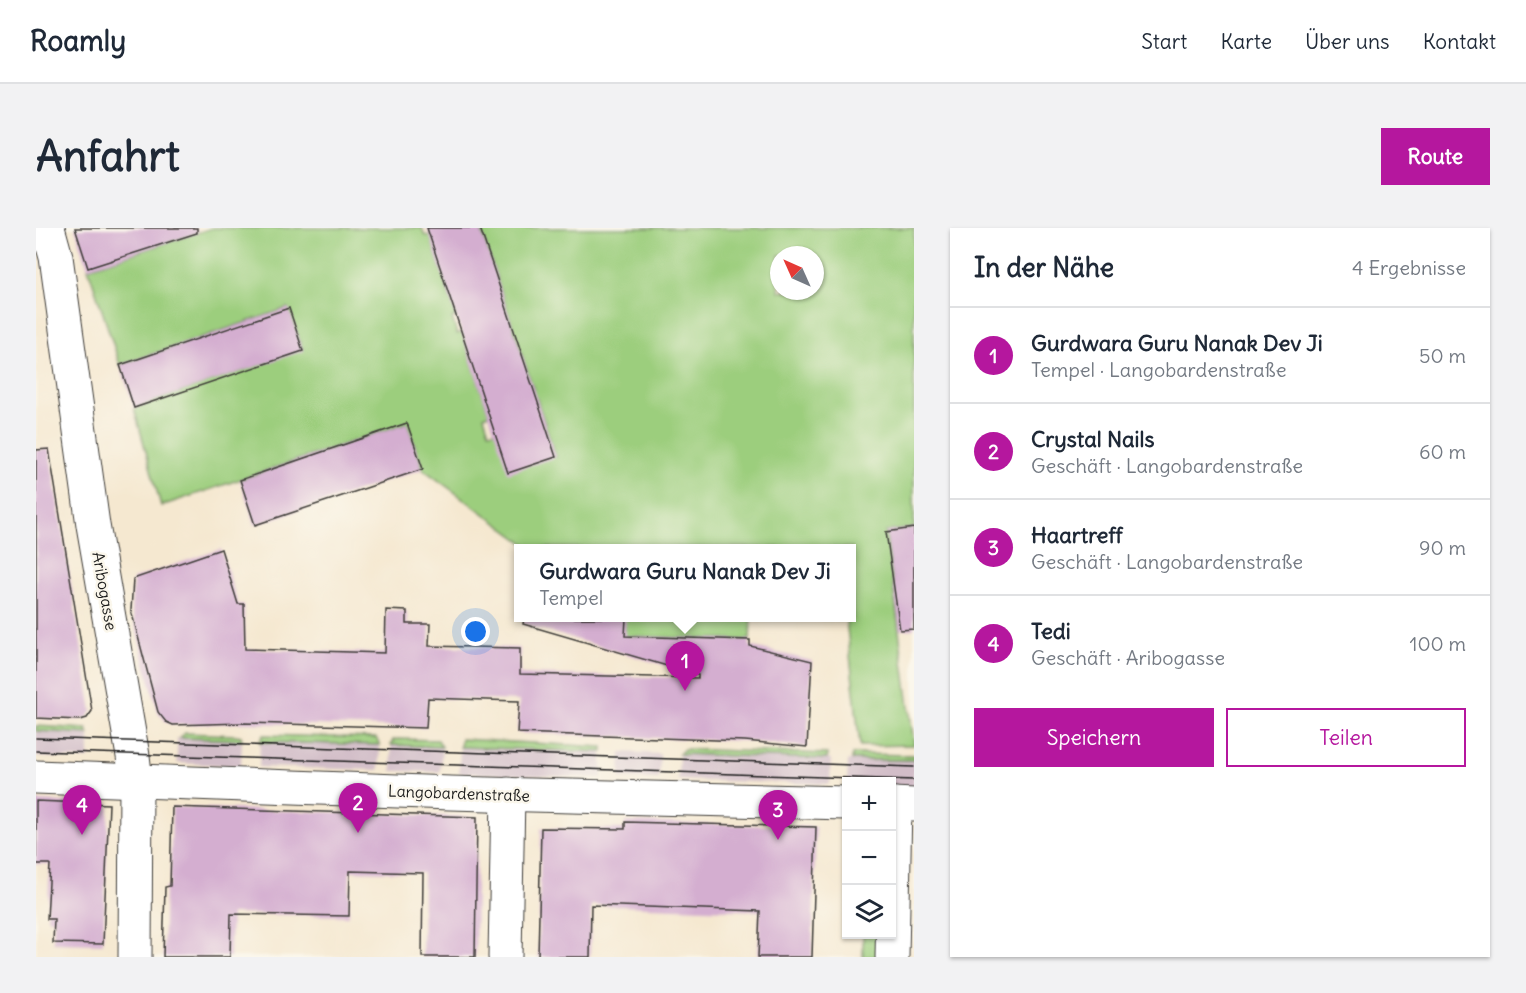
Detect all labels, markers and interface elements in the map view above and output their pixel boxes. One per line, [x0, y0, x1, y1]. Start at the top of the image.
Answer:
text: Roamly [30, 23, 126, 59]
text: Start [1141, 28, 1187, 55]
text: Karte [1220, 28, 1272, 55]
text: Über uns [1305, 28, 1390, 55]
text: Kontakt [1423, 28, 1496, 55]
button: Route [1381, 128, 1490, 185]
text: Anfahrt [36, 130, 180, 182]
north arrow [770, 246, 824, 300]
text: In der Nähe [974, 251, 1114, 284]
text: 4 Ergebnisse [1352, 255, 1466, 280]
text: Gurdwara Guru Nanak Dev Ji [1031, 329, 1323, 357]
text: 1 [990, 343, 997, 368]
text: 50 m [1419, 343, 1466, 368]
text: Tempel · Langobardenstraße [1031, 357, 1286, 382]
text: Crystal Nails [1031, 425, 1154, 453]
text: 2 [988, 439, 999, 464]
text: 60 m [1419, 439, 1466, 464]
text: Geschäft · Langobardenstraße [1031, 453, 1303, 478]
text: Haartreff [1031, 521, 1123, 549]
text: 3 [988, 535, 999, 560]
text: 90 m [1419, 535, 1466, 560]
popup [514, 544, 856, 622]
text: Geschäft · Langobardenstraße [1031, 549, 1303, 574]
street label: Aribogasse [88, 550, 122, 632]
text: Gurdwara Guru Nanak Dev Ji [539, 557, 831, 585]
text: Tempel [539, 585, 603, 610]
your location [461, 617, 490, 646]
text: Tedi [1031, 617, 1071, 645]
text: 4 [988, 631, 999, 656]
text: 100 m [1409, 631, 1466, 656]
pin: 1 [666, 642, 704, 691]
text: Geschäft · Aribogasse [1031, 645, 1225, 670]
button: Speichern [974, 708, 1214, 767]
button: Teilen [1226, 708, 1466, 767]
map controls [842, 777, 896, 939]
button: + [842, 777, 896, 831]
street label: Langobardenstraße [388, 781, 530, 805]
pin: 2 [338, 784, 378, 833]
pin: 4 [62, 786, 102, 835]
pin: 3 [758, 790, 798, 840]
button: − [842, 831, 896, 885]
button: layers [842, 885, 896, 939]

